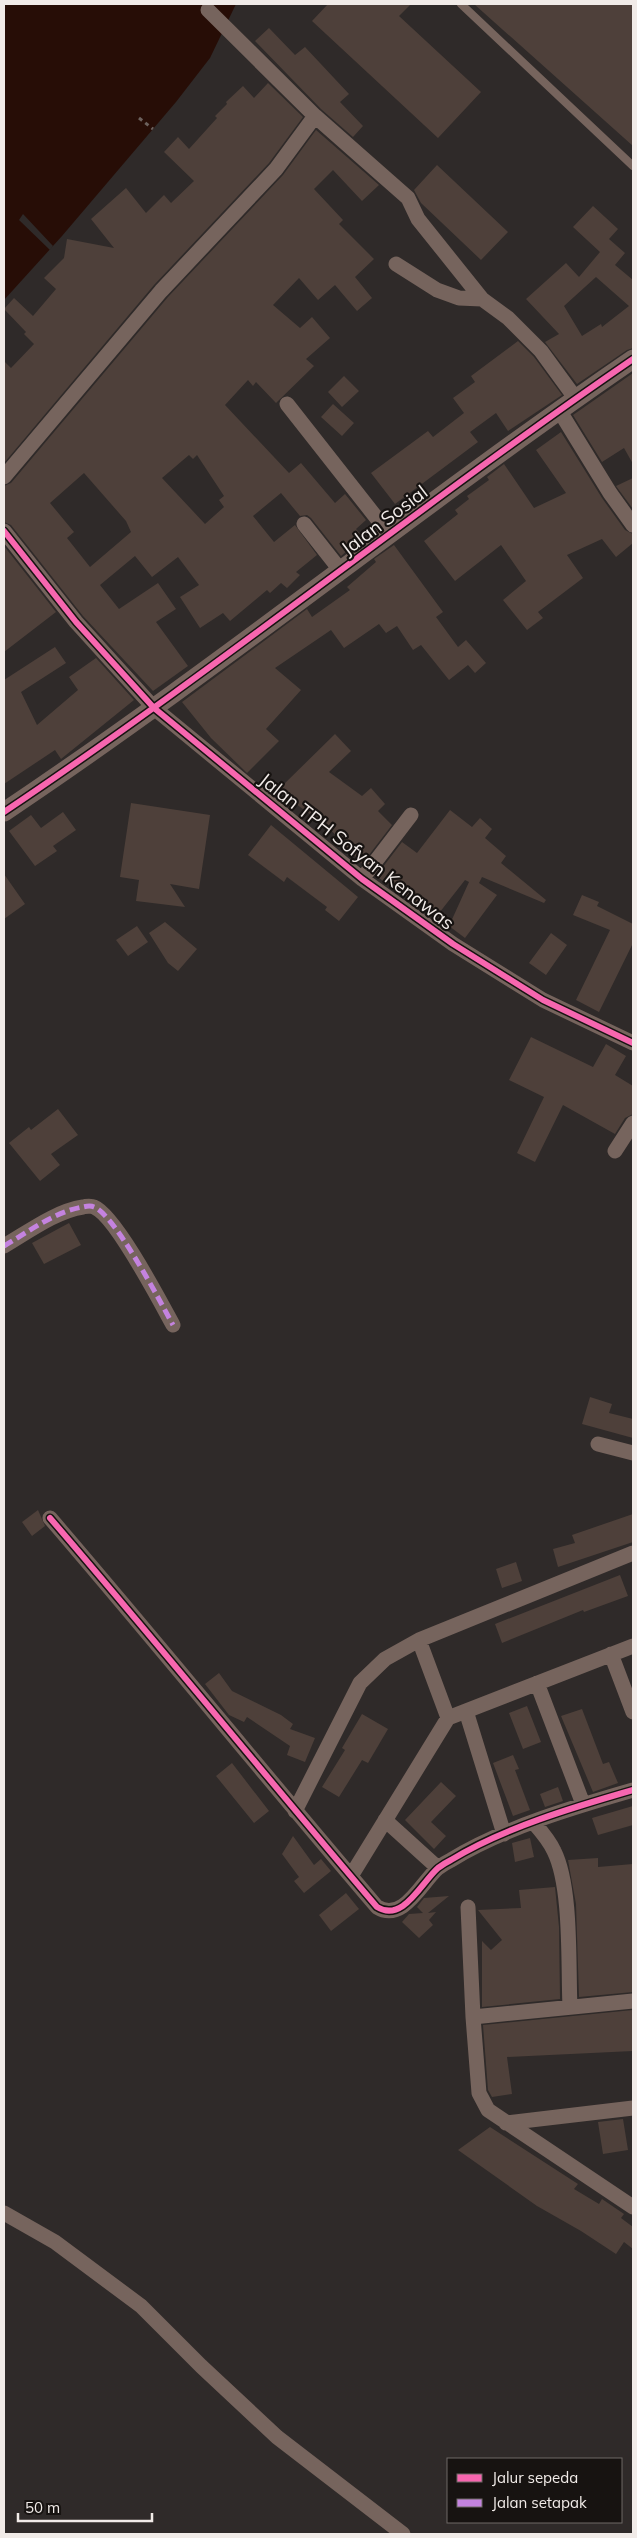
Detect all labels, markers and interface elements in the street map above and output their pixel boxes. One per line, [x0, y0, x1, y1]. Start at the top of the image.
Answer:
street label: Jalan Sosial [336, 480, 432, 560]
street label: Jalan TPH Sofyan Kenawas [255, 767, 459, 935]
legend [447, 2458, 622, 2523]
text: Jalur sepeda [492, 2468, 578, 2487]
scale bar [18, 2490, 151, 2522]
text: Jalan setapak [492, 2493, 587, 2512]
text: 50 m [25, 2498, 60, 2517]

